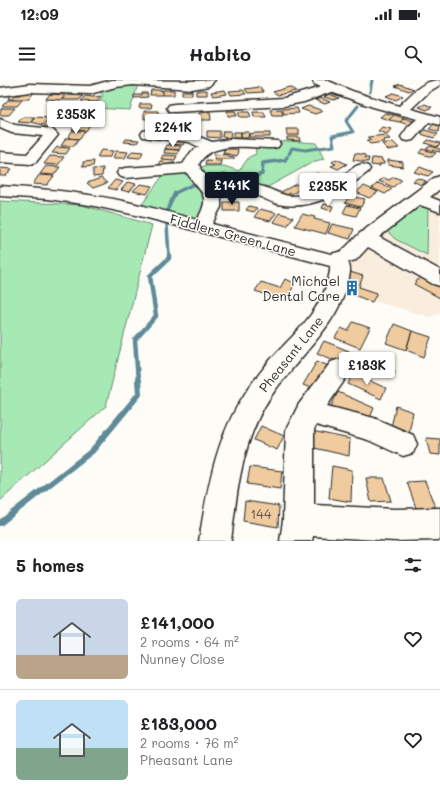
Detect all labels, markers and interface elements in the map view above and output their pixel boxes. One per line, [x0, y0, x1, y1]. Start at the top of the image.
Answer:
text: 12:09 [20, 4, 58, 24]
text: Habito [189, 42, 251, 66]
icon: menu [16, 43, 38, 65]
icon: search [402, 43, 424, 65]
pin: £353K [48, 101, 104, 135]
text: £353K [56, 105, 96, 122]
pin: £241K [145, 114, 201, 148]
text: £241K [154, 118, 192, 135]
pin: £141K [204, 172, 260, 206]
pin: £235K [300, 173, 356, 207]
text: £141K [214, 176, 250, 193]
text: £235K [308, 177, 348, 194]
street label: Fiddlers Green Lane [168, 210, 298, 260]
place label: Michael Dental Care [263, 272, 340, 304]
building icon: Michael Dental Care [343, 279, 361, 297]
street label: Pheasant Lane [255, 312, 327, 395]
pin: £183K [339, 352, 395, 386]
text: £183K [348, 356, 386, 373]
house number: 144 [250, 505, 272, 522]
text: 5 homes [16, 554, 84, 576]
icon: filters [402, 554, 424, 576]
text: £141,000 [140, 611, 214, 633]
icon: home [48, 615, 96, 663]
icon: heart [402, 628, 424, 650]
text: 2 rooms · 64 m² [140, 633, 239, 650]
text: Nunney Close [140, 650, 225, 667]
text: £183,000 [140, 712, 217, 734]
icon: home [48, 716, 96, 764]
icon: heart [402, 729, 424, 751]
text: 2 rooms · 76 m² [140, 734, 239, 751]
text: Pheasant Lane [140, 751, 233, 768]

